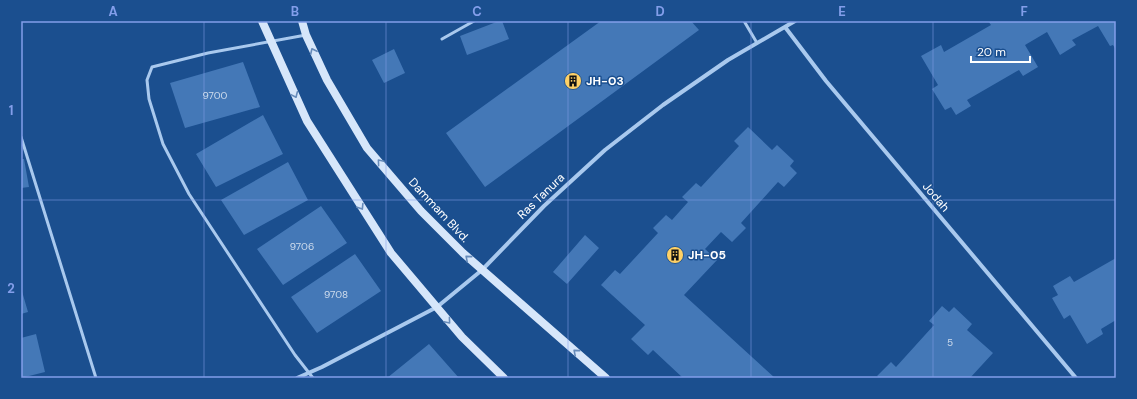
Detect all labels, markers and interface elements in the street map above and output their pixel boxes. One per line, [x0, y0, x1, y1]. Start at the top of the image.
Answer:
text: A [108, 3, 118, 20]
text: B [291, 3, 299, 20]
text: C [472, 3, 482, 20]
text: D [655, 3, 665, 20]
text: E [838, 3, 846, 20]
text: F [1020, 3, 1028, 20]
scale bar [971, 38, 1030, 64]
text: 20 m [977, 44, 1006, 60]
one-way arrow [310, 47, 318, 54]
building icon: JH-03 [563, 71, 583, 91]
place label: JH-03 [586, 73, 624, 89]
house number: 9700 [203, 89, 228, 102]
one-way arrow [290, 91, 298, 98]
text: 1 [9, 102, 13, 119]
one-way arrow [377, 160, 384, 167]
street label: Ras Tanura [514, 169, 568, 223]
street label: Dammam Blvd. [405, 174, 473, 246]
street label: Jodah [919, 179, 953, 215]
one-way arrow [356, 203, 364, 210]
house number: 9706 [290, 240, 314, 253]
building icon: JH-05 [665, 245, 685, 265]
place label: JH-05 [688, 247, 726, 263]
one-way arrow [465, 255, 472, 262]
text: 2 [7, 280, 15, 297]
house number: 9708 [324, 288, 348, 301]
one-way arrow [444, 316, 451, 323]
house number: 5 [947, 336, 953, 349]
one-way arrow [573, 350, 581, 357]

